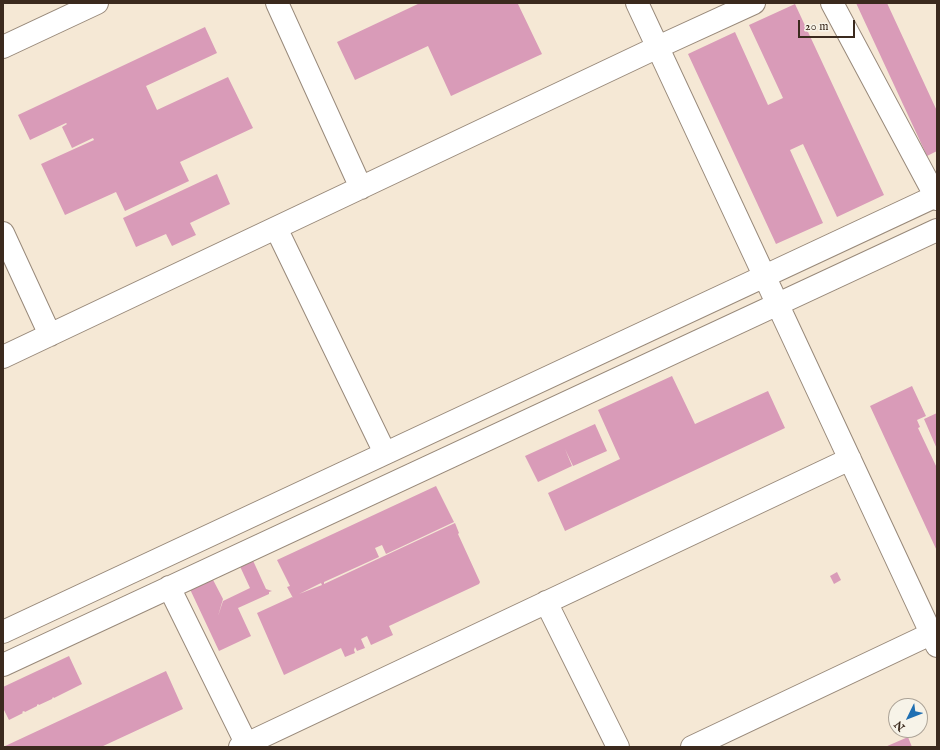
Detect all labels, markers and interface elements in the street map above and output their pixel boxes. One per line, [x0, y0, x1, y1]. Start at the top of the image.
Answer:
scale bar [800, 12, 857, 38]
text: 20 m [805, 19, 828, 34]
north arrow [888, 698, 928, 738]
text: N [892, 717, 908, 734]

